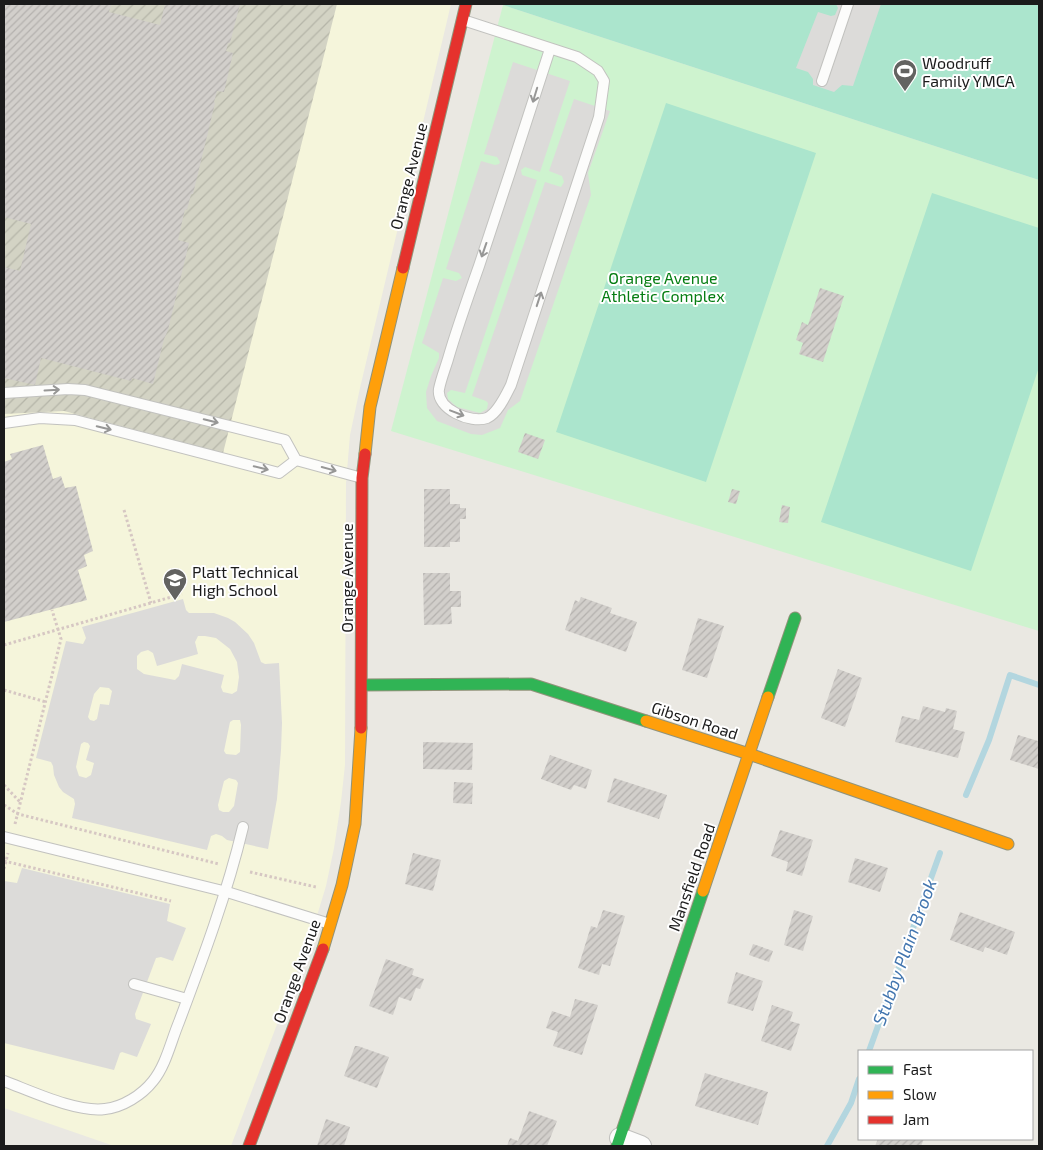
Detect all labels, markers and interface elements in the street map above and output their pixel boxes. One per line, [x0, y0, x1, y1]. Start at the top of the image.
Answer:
place label: Woodruff Family YMCA [922, 53, 1015, 90]
sports icon: Woodruff Family YMCA [892, 58, 918, 92]
one-way arrow [530, 87, 540, 103]
street label: Orange Avenue [386, 121, 430, 231]
one-way arrow [479, 241, 488, 257]
park label: Orange Avenue Athletic Complex [601, 268, 725, 305]
one-way arrow [535, 292, 544, 308]
one-way arrow [44, 385, 60, 394]
one-way arrow [449, 409, 464, 418]
one-way arrow [203, 417, 219, 427]
one-way arrow [95, 424, 111, 433]
one-way arrow [253, 464, 269, 473]
one-way arrow [320, 465, 336, 475]
street label: Orange Avenue [337, 523, 356, 633]
place label: Platt Technical High School [192, 562, 298, 599]
school or university icon: Platt Technical High School [162, 567, 188, 601]
street label: Gibson Road [649, 697, 741, 743]
street label: Mansfield Road [664, 821, 718, 933]
water label: Stubby Plain Brook [867, 876, 941, 1028]
street label: Orange Avenue [268, 916, 324, 1026]
legend [858, 1050, 1033, 1140]
text: Fast [903, 1060, 933, 1078]
text: Slow [903, 1085, 937, 1103]
text: Jam [903, 1110, 929, 1128]

